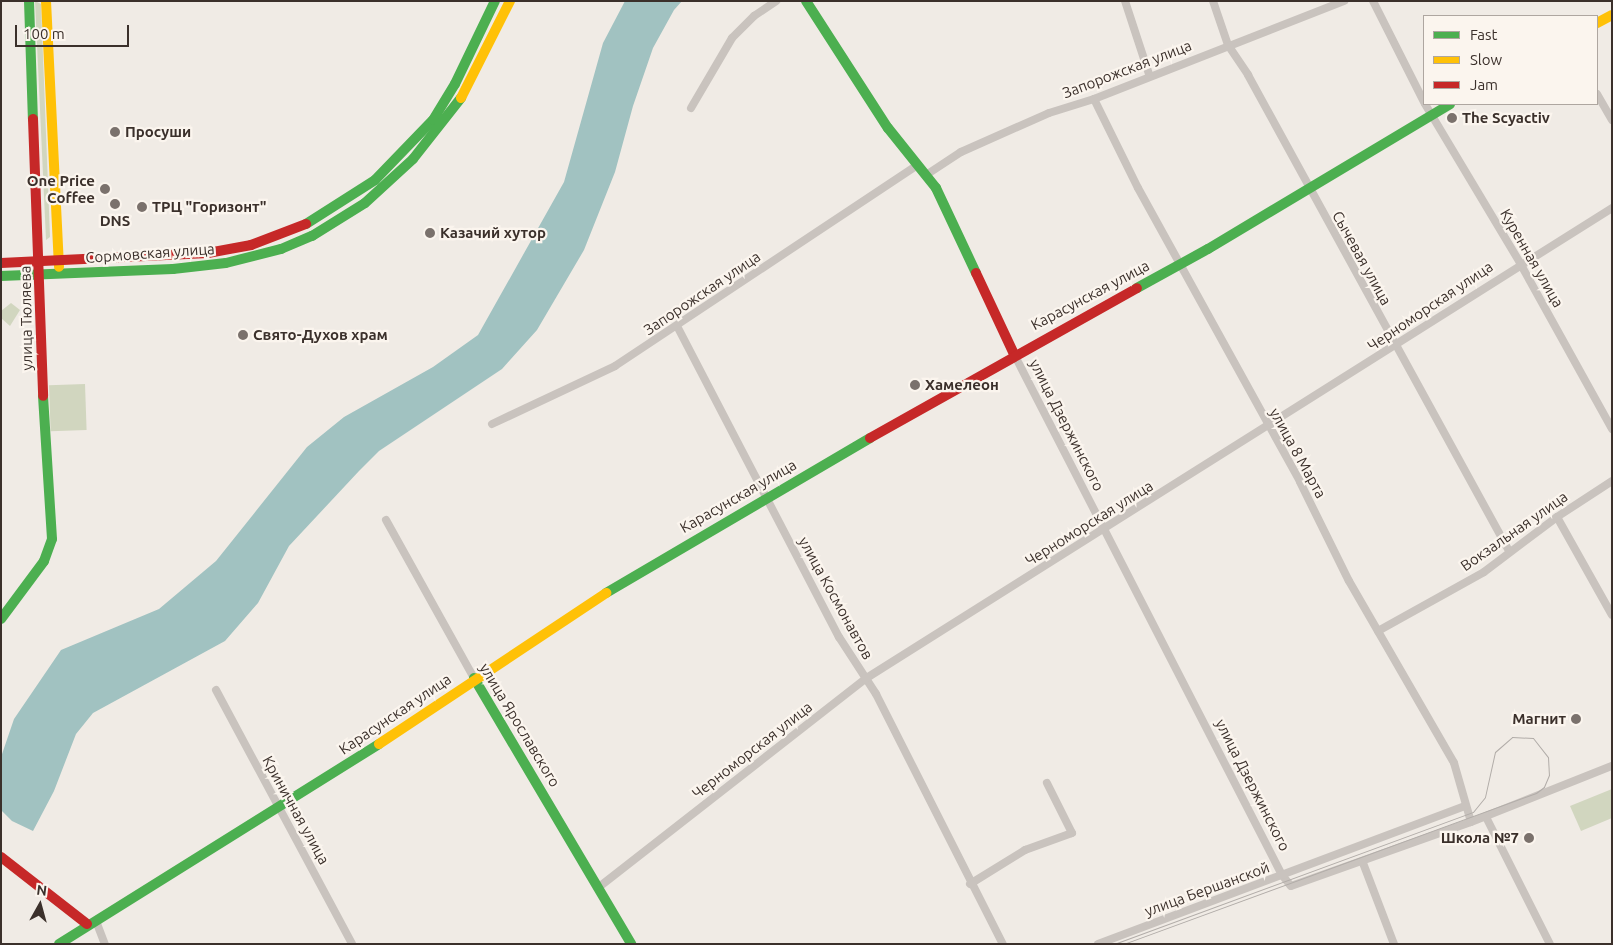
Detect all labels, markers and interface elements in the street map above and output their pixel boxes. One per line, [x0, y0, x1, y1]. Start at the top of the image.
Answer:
scale bar [18, 15, 131, 47]
legend [1423, 15, 1598, 105]
text: 100 m [23, 25, 65, 42]
text: Fast [1470, 26, 1497, 43]
street label: Запорожская улица [1060, 36, 1194, 102]
text: Slow [1470, 51, 1502, 68]
text: Jam [1470, 76, 1498, 93]
place label: The Scyactiv [1462, 109, 1550, 127]
marker: The Scyactiv [1446, 112, 1458, 124]
place label: Просуши [125, 123, 191, 141]
marker: Просуши [109, 126, 121, 138]
place label: One Price Coffee [27, 171, 95, 206]
marker: One Price Coffee [99, 183, 111, 195]
marker: DNS [109, 198, 121, 210]
place label: ТРЦ "Горизонт" [152, 198, 266, 216]
marker: ТРЦ "Горизонт" [136, 201, 148, 213]
street label: Куренная улица [1497, 206, 1567, 310]
street label: Сычевая улица [1329, 208, 1395, 308]
place label: DNS [100, 212, 130, 230]
place label: Казачий хутор [440, 224, 546, 242]
marker: Казачий хутор [424, 227, 436, 239]
street label: Сормовская улица [85, 240, 215, 266]
street label: Запорожская улица [640, 247, 764, 339]
street label: Карасунская улица [1028, 256, 1152, 334]
street label: Черноморская улица [1364, 257, 1496, 355]
street label: улица Тюляева [16, 265, 36, 371]
place label: Свято-Духов храм [253, 326, 388, 344]
marker: Свято-Духов храм [237, 329, 249, 341]
street label: улица Дзержинского [1026, 356, 1108, 494]
place label: Хамелеон [925, 376, 999, 394]
marker: Хамелеон [909, 379, 921, 391]
street label: улица 8 Марта [1266, 405, 1330, 501]
street label: Карасунская улица [677, 455, 799, 537]
street label: Черноморская улица [1022, 476, 1156, 570]
street label: Вокзальная улица [1457, 487, 1571, 575]
street label: улица Космонавтов [795, 534, 877, 662]
street label: улица Ярославского [476, 660, 564, 790]
street label: Карасунская улица [336, 670, 454, 758]
street label: Черноморская улица [688, 698, 816, 802]
place label: Магнит [1512, 710, 1566, 728]
marker: Магнит [1570, 713, 1582, 725]
street label: улица Дзержинского [1212, 716, 1294, 854]
street label: Криничная улица [259, 753, 333, 867]
place label: Школа №7 [1441, 829, 1519, 847]
marker: Школа №7 [1523, 832, 1535, 844]
street label: улица Бершанской [1142, 858, 1272, 920]
north arrow [15, 880, 65, 930]
text: N [36, 882, 48, 899]

